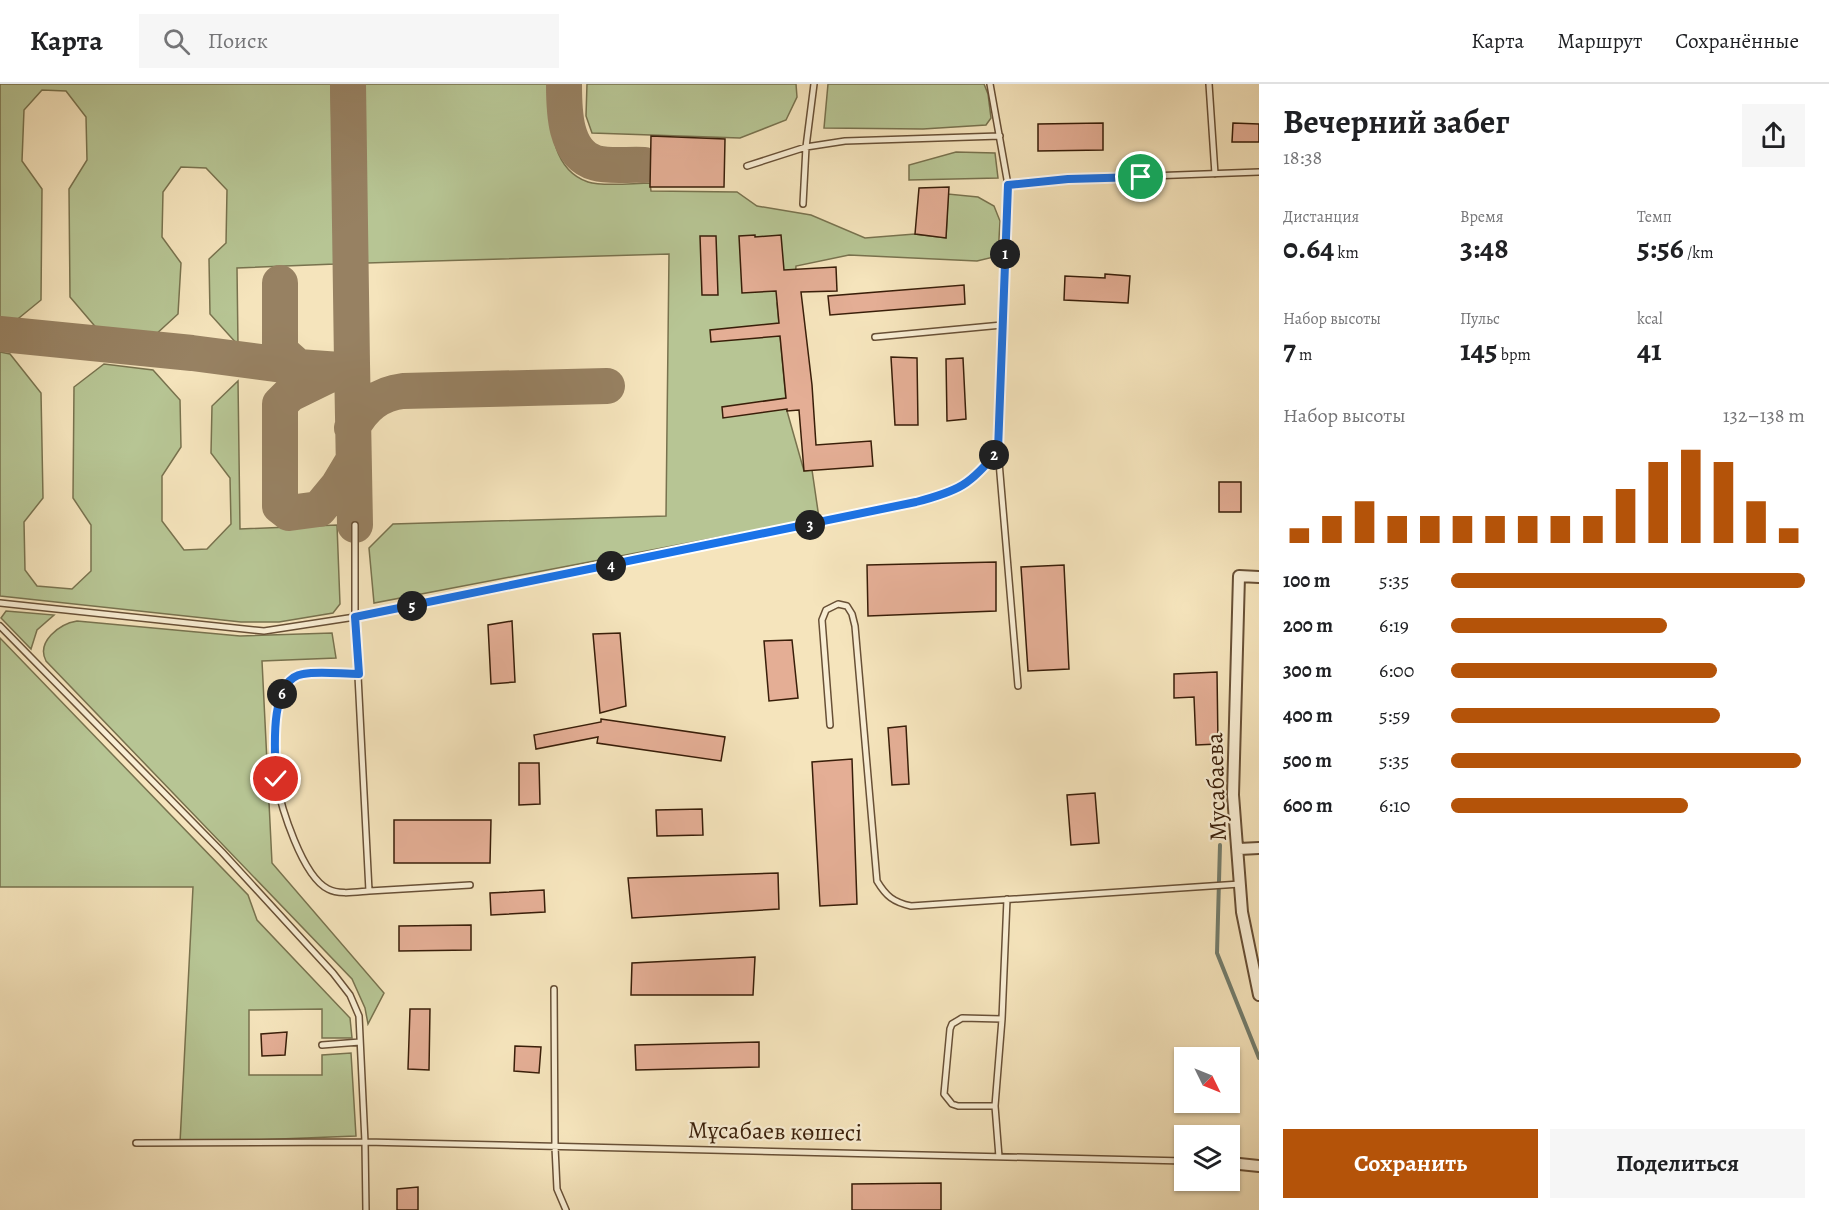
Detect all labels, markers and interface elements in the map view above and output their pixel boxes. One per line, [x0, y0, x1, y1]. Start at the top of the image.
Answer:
search box [139, 14, 559, 68]
text: Карта [30, 22, 103, 60]
icon: search [160, 25, 193, 58]
text: Поиск [208, 26, 268, 56]
text: Карта [1471, 27, 1524, 55]
text: Маршрут [1557, 27, 1642, 55]
text: Сохранённые [1675, 27, 1799, 55]
text: Вечерний забег [1283, 99, 1510, 144]
button: share [1742, 104, 1805, 167]
text: 18:38 [1283, 144, 1322, 171]
pin [1115, 151, 1166, 202]
icon: arrive [1124, 160, 1157, 193]
text: Дистанция [1283, 206, 1359, 228]
text: Время [1460, 206, 1504, 228]
text: Темп [1637, 206, 1672, 228]
text: 0.64 [1283, 228, 1334, 268]
text: 3:48 [1460, 228, 1509, 268]
text: 5:56 [1637, 228, 1684, 268]
pin: 1 [990, 239, 1020, 269]
text: km [1334, 242, 1359, 264]
text: /km [1684, 242, 1713, 264]
text: 1 [1002, 243, 1008, 265]
text: Набор высоты [1283, 308, 1381, 330]
text: Пульс [1460, 308, 1500, 330]
text: kcal [1637, 308, 1663, 330]
text: 7 [1283, 330, 1296, 370]
text: 145 [1460, 330, 1498, 370]
text: 41 [1637, 330, 1662, 370]
text: m [1296, 344, 1312, 366]
text: bpm [1498, 344, 1531, 366]
text: Набор высоты [1283, 402, 1406, 429]
text: 132–138 m [1723, 402, 1805, 429]
pin: 2 [979, 440, 1009, 470]
text: 2 [990, 444, 998, 466]
pin: 3 [795, 510, 825, 540]
text: 3 [807, 514, 813, 536]
pin: 4 [596, 551, 626, 581]
text: 4 [607, 555, 615, 577]
text: 100 m [1283, 567, 1331, 594]
text: 5:35 [1379, 567, 1409, 594]
pin: 5 [397, 591, 427, 621]
text: 5 [409, 595, 415, 617]
text: 200 m [1283, 612, 1333, 639]
text: 6:19 [1379, 612, 1409, 639]
text: 300 m [1283, 657, 1332, 684]
text: 6:00 [1379, 657, 1414, 684]
pin: 6 [267, 679, 297, 709]
text: 6 [278, 683, 286, 705]
text: 400 m [1283, 702, 1333, 729]
text: 5:59 [1379, 702, 1410, 729]
street label: Мусабаева [1198, 732, 1234, 842]
text: 500 m [1283, 747, 1332, 774]
text: 5:35 [1379, 747, 1409, 774]
pin [250, 753, 301, 804]
icon: check [259, 762, 292, 795]
text: 600 m [1283, 792, 1333, 819]
text: 6:10 [1379, 792, 1411, 819]
north arrow [1174, 1047, 1240, 1113]
map controls [1174, 1047, 1240, 1191]
street label: Мұсабаев көшесі [688, 1113, 862, 1149]
button: layers [1174, 1125, 1240, 1191]
button: Сохранить [1283, 1129, 1538, 1198]
button: Поделиться [1550, 1129, 1805, 1198]

